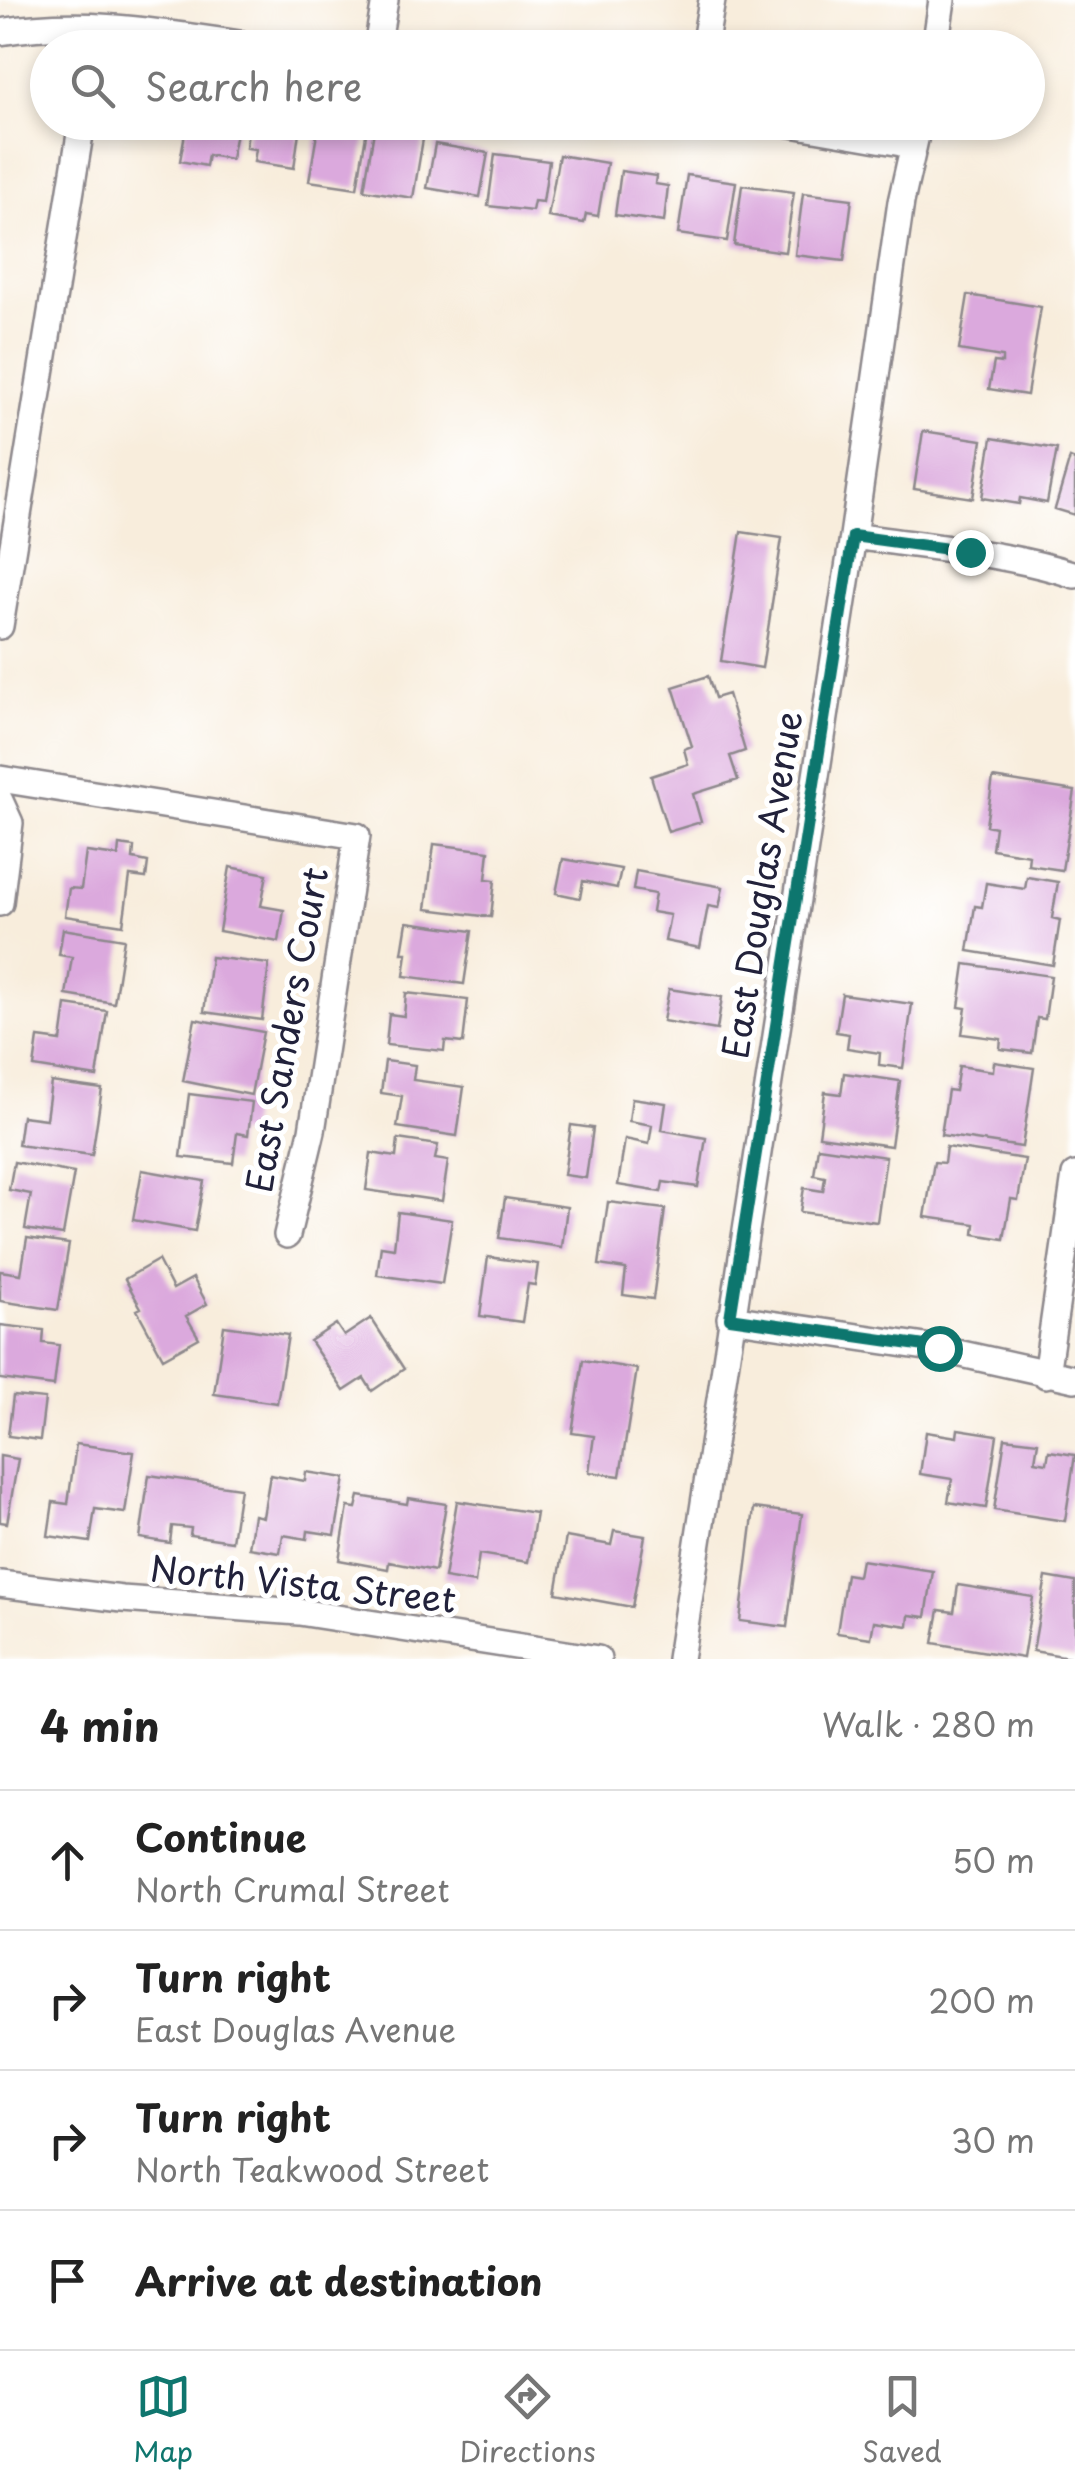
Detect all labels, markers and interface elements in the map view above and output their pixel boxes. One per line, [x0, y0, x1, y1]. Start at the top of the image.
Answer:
search box [30, 30, 1045, 140]
text: Search here [145, 57, 362, 114]
icon: search [65, 58, 120, 113]
route end [948, 530, 994, 576]
street label: East Douglas Avenue [707, 707, 814, 1062]
street label: East Sanders Court [231, 863, 340, 1196]
route start [917, 1326, 963, 1372]
street label: North Vista Street [148, 1540, 459, 1625]
text: 4 min [40, 1693, 160, 1756]
text: Walk · 280 m [822, 1700, 1035, 1748]
text: Continue [135, 1808, 306, 1865]
icon: ahead [40, 1833, 95, 1888]
text: 50 m [952, 1836, 1035, 1884]
text: North Crumal Street [135, 1865, 449, 1913]
text: Turn right [135, 1948, 331, 2005]
icon: right [40, 1973, 95, 2028]
text: 200 m [928, 1976, 1035, 2024]
text: East Douglas Avenue [135, 2005, 456, 2053]
text: Turn right [135, 2088, 331, 2145]
icon: right [40, 2113, 95, 2168]
text: 30 m [951, 2116, 1035, 2164]
text: North Teakwood Street [135, 2145, 489, 2193]
text: Arrive at destination [135, 2252, 543, 2309]
icon: arrive [40, 2253, 95, 2308]
tab: Map [133, 2369, 193, 2472]
tab: Directions [460, 2369, 596, 2472]
tab: Saved [862, 2369, 942, 2472]

